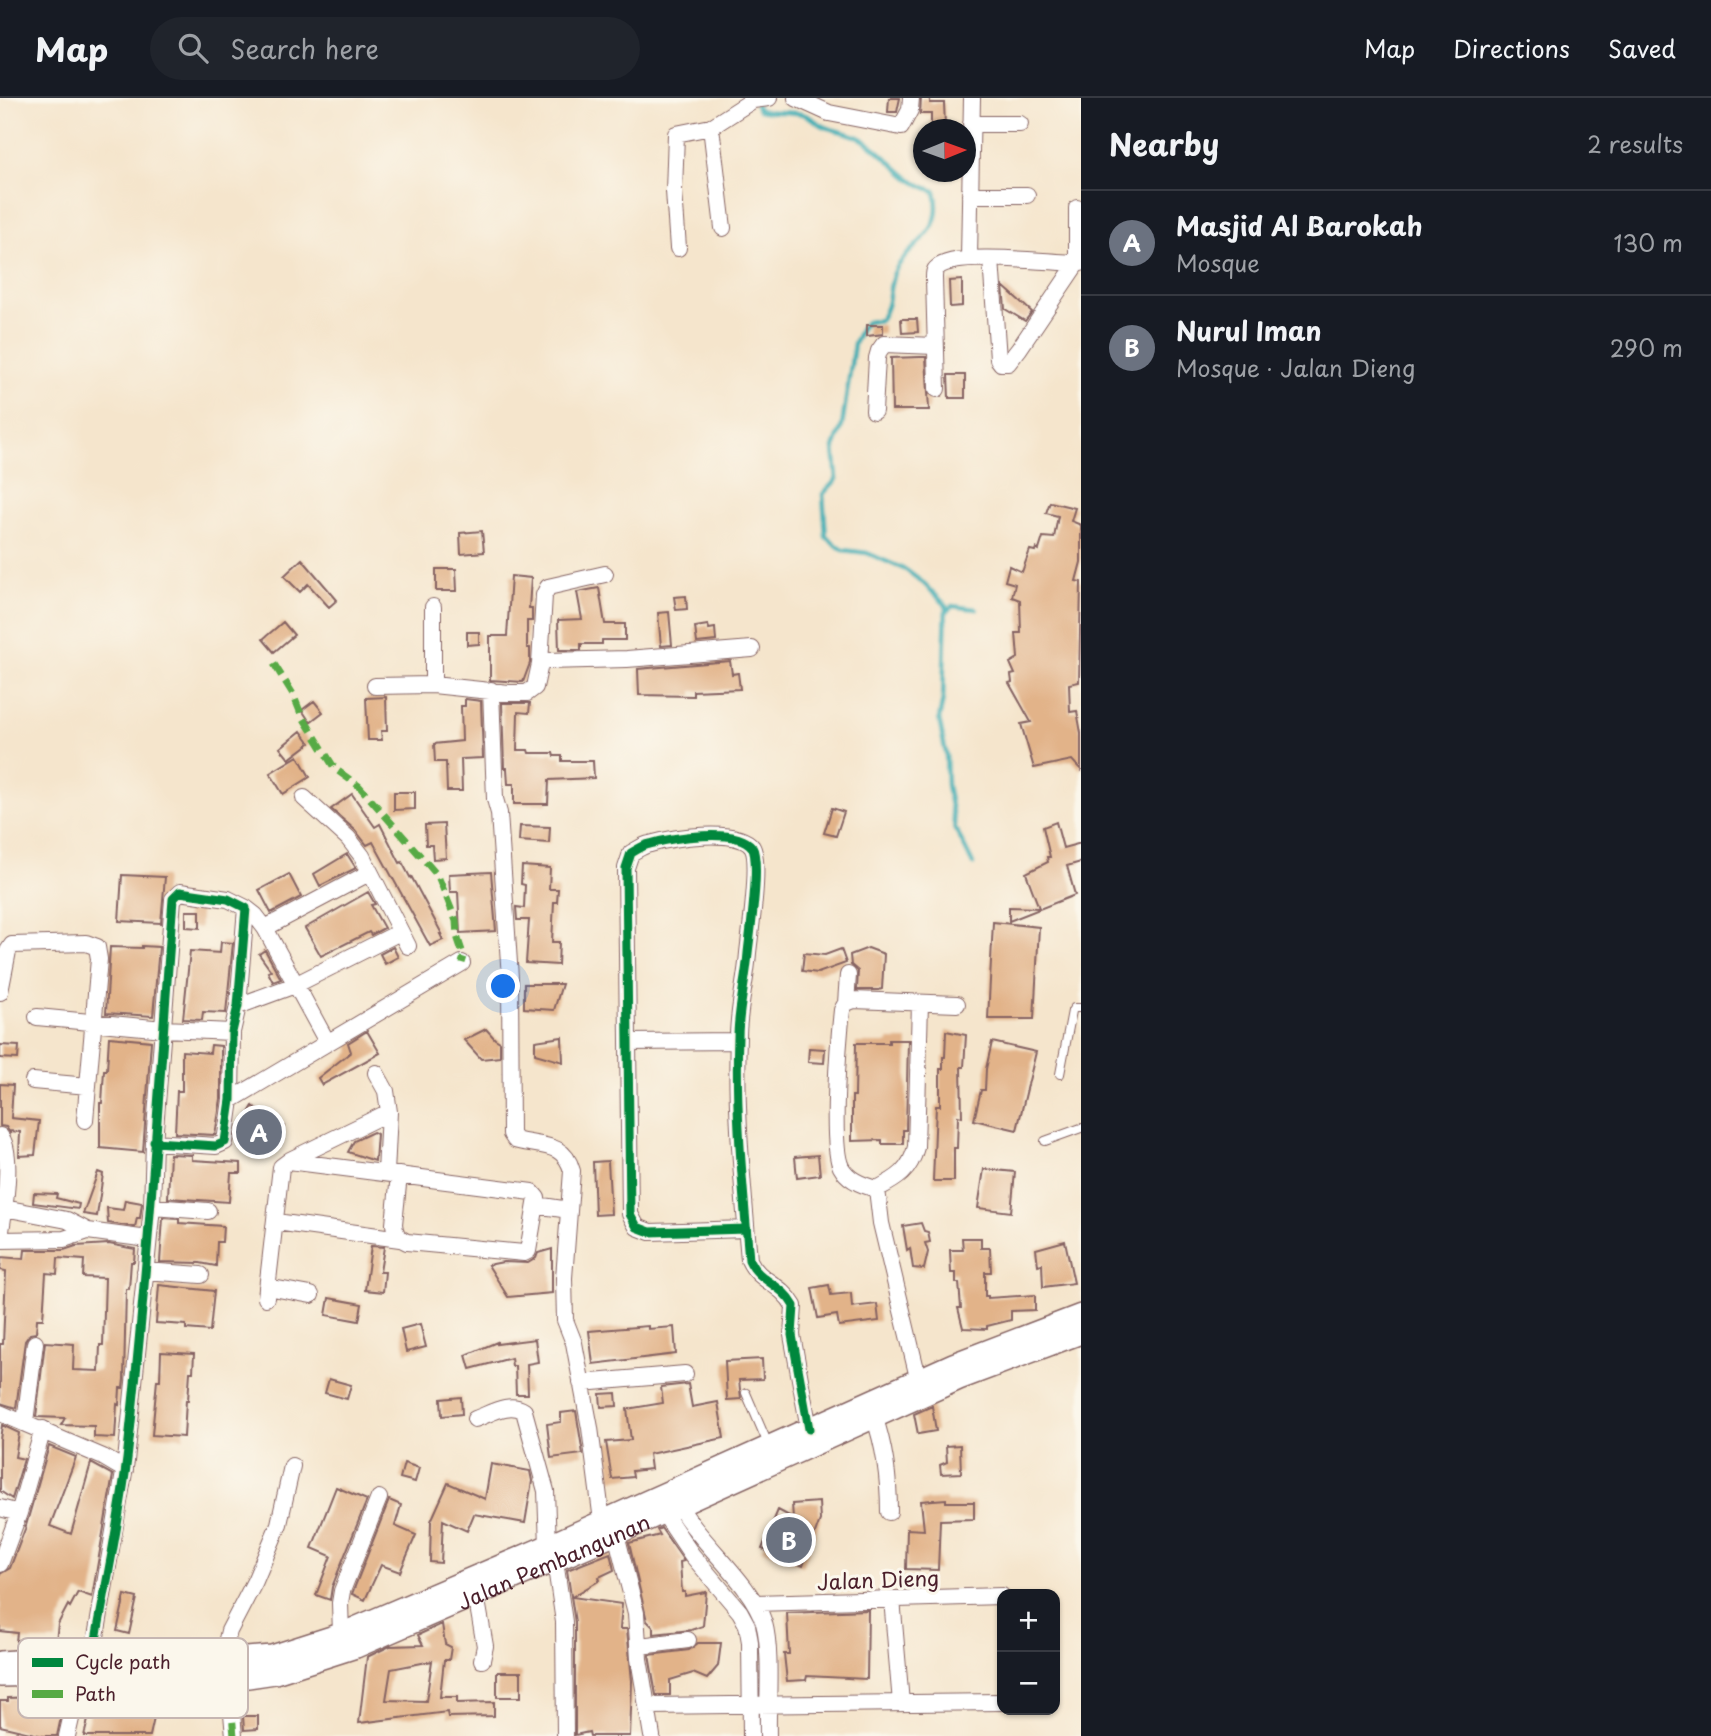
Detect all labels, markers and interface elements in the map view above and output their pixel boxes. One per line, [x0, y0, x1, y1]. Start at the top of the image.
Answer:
search box [150, 17, 640, 80]
text: Map [35, 23, 108, 73]
icon: search [174, 29, 212, 67]
text: Search here [230, 29, 379, 68]
text: Map [1364, 30, 1415, 66]
text: Directions [1453, 30, 1570, 66]
text: Saved [1608, 30, 1676, 66]
north arrow [913, 119, 976, 182]
text: Nearby [1109, 121, 1219, 166]
text: 2 results [1587, 126, 1683, 161]
text: Masjid Al Barokah [1176, 206, 1423, 245]
text: A [1123, 225, 1141, 260]
text: 130 m [1613, 225, 1683, 260]
text: Mosque [1176, 245, 1260, 280]
text: Nurul Iman [1176, 311, 1321, 350]
text: B [1124, 330, 1140, 365]
text: 290 m [1610, 330, 1683, 365]
text: Mosque · Jalan Dieng [1176, 350, 1415, 385]
your location [486, 969, 520, 1003]
pin: A [236, 1106, 282, 1158]
street label: Jalan Pembangunan [452, 1505, 655, 1617]
pin: B [766, 1514, 812, 1566]
street label: Jalan Dieng [816, 1561, 940, 1597]
map controls [997, 1589, 1060, 1715]
button: + [997, 1589, 1060, 1652]
legend [18, 1638, 248, 1718]
text: Cycle path [75, 1647, 171, 1675]
button: − [997, 1652, 1060, 1715]
text: Path [75, 1679, 116, 1707]

